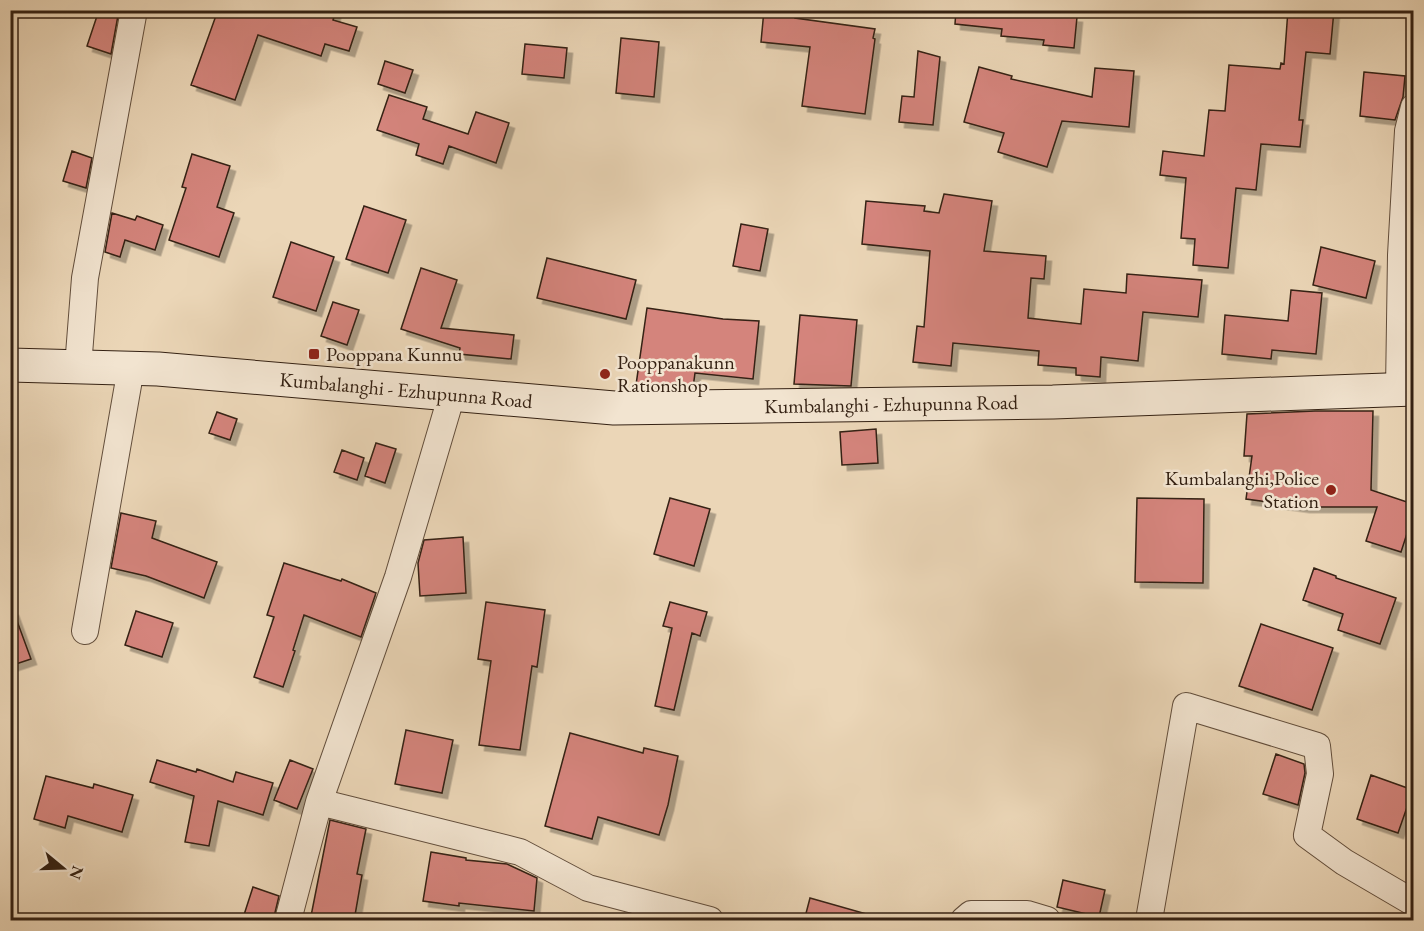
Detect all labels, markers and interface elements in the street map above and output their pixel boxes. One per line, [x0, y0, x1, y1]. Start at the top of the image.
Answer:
place label: Pooppana Kunnu [326, 341, 463, 367]
marker: Pooppana Kunnu [307, 347, 321, 361]
place label: Pooppanakunn Rationshop [617, 349, 735, 398]
street label: Kumbalanghi - Ezhupunna Road [278, 366, 534, 414]
marker: Pooppanakunn Rationshop [598, 367, 612, 381]
street label: Kumbalanghi - Ezhupunna Road [764, 389, 1019, 419]
place label: Kumbalanghi,Police Station [1165, 465, 1319, 514]
marker: Kumbalanghi,Police Station [1324, 483, 1338, 497]
north arrow [33, 838, 93, 898]
text: N [65, 863, 89, 882]

